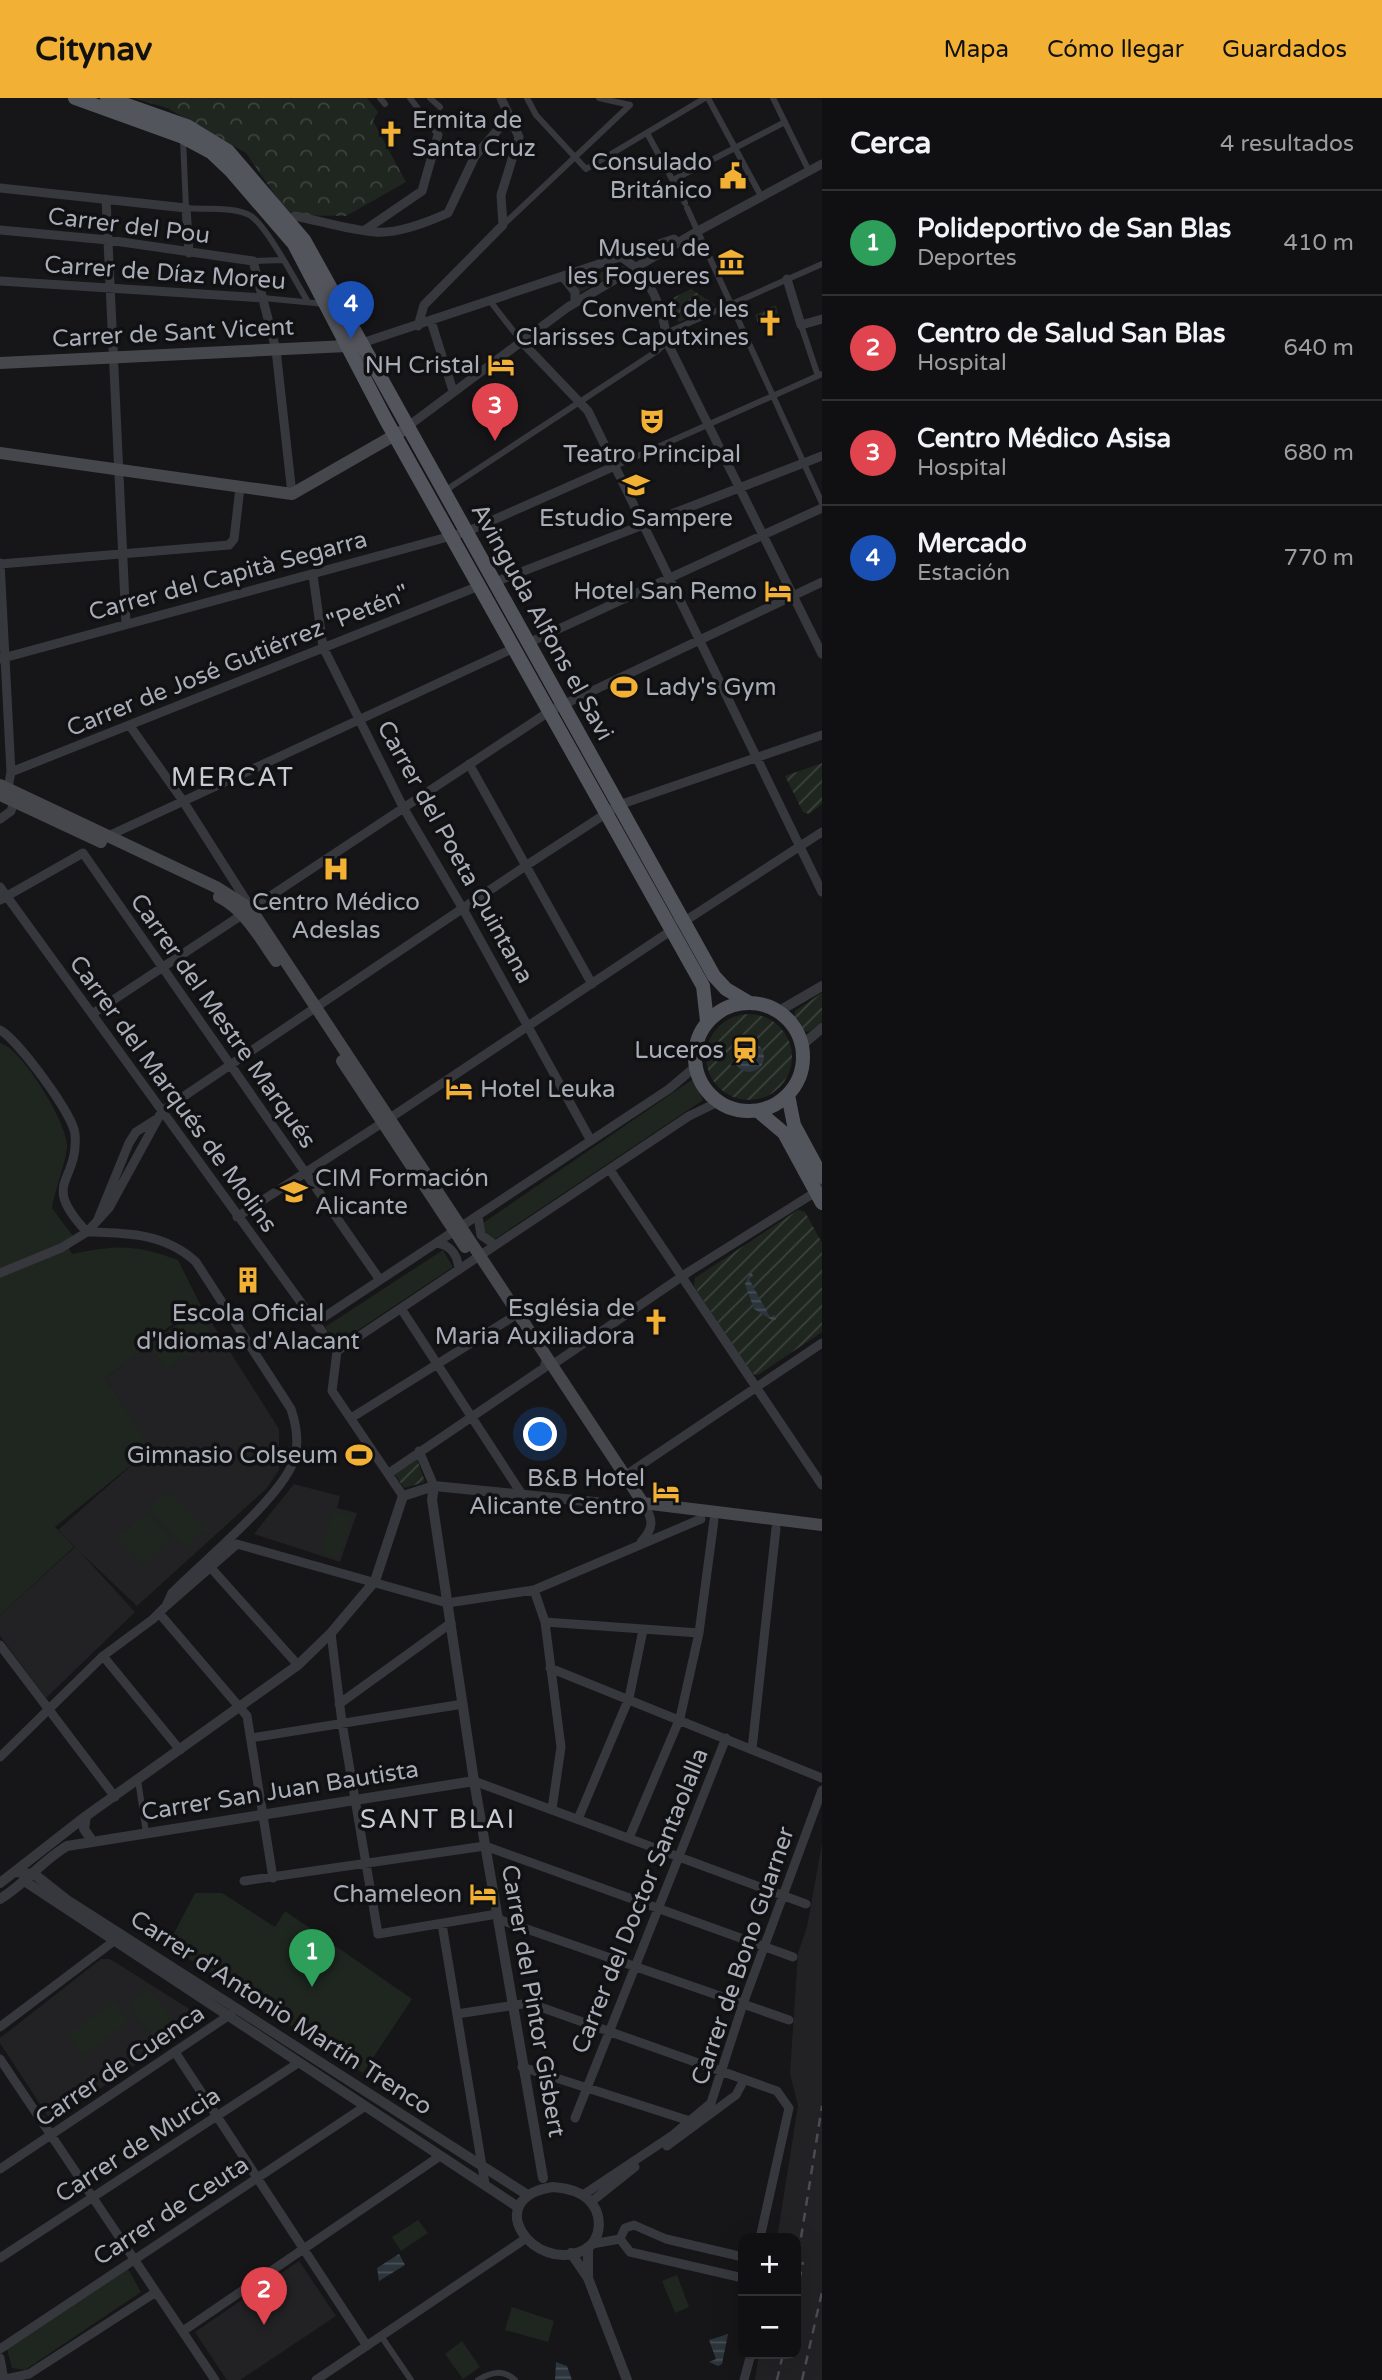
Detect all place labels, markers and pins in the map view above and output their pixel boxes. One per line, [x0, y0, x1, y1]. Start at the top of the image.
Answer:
place label: Ermita de Santa Cruz [412, 106, 536, 163]
church icon: Ermita de Santa Cruz [376, 119, 406, 149]
place label: Consulado Británico [591, 148, 712, 205]
public building icon: Consulado Británico [718, 161, 748, 191]
place label: Museu de les Fogueres [567, 234, 710, 291]
museum icon: Museu de les Fogueres [716, 247, 746, 277]
pin: 4 [328, 281, 374, 339]
place label: Convent de les Clarisses Caputxines [516, 295, 749, 352]
church icon: Convent de les Clarisses Caputxines [755, 308, 785, 338]
hotel icon: NH Cristal [486, 350, 516, 380]
place label: NH Cristal [365, 351, 480, 380]
pin: 3 [472, 383, 518, 441]
theatre icon: Teatro Principal [637, 406, 667, 436]
place label: Teatro Principal [563, 440, 741, 469]
school or university icon: Estudio Sampere [621, 470, 651, 500]
place label: Estudio Sampere [539, 504, 733, 533]
hotel icon: Hotel San Remo [763, 576, 793, 606]
place label: Hotel San Remo [573, 577, 757, 606]
sports icon: Lady's Gym [609, 672, 639, 702]
place label: Lady's Gym [645, 673, 777, 702]
hospital icon: Centro Médico Adeslas [321, 854, 351, 884]
place label: Centro Médico Adeslas [252, 888, 420, 945]
station icon: Luceros [730, 1035, 760, 1065]
place label: Luceros [634, 1036, 724, 1065]
hotel icon: Hotel Leuka [444, 1074, 474, 1104]
place label: Hotel Leuka [480, 1075, 615, 1104]
place label: CIM Formación Alicante [315, 1164, 489, 1221]
school or university icon: CIM Formación Alicante [279, 1177, 309, 1207]
building icon: Escola Oficial d'Idiomas d'Alacant [233, 1265, 263, 1295]
place label: Església de Maria Auxiliadora [435, 1294, 635, 1351]
place label: Escola Oficial d'Idiomas d'Alacant [136, 1299, 360, 1356]
church icon: Església de Maria Auxiliadora [641, 1307, 671, 1337]
sports icon: Gimnasio Colseum [344, 1440, 374, 1470]
place label: Gimnasio Colseum [127, 1441, 338, 1470]
place label: B&B Hotel Alicante Centro [469, 1464, 645, 1521]
hotel icon: B&B Hotel Alicante Centro [651, 1477, 681, 1507]
hotel icon: Chameleon [468, 1879, 498, 1909]
place label: Chameleon [333, 1880, 462, 1909]
pin: 1 [289, 1929, 335, 1987]
pin: 2 [241, 2267, 287, 2325]

